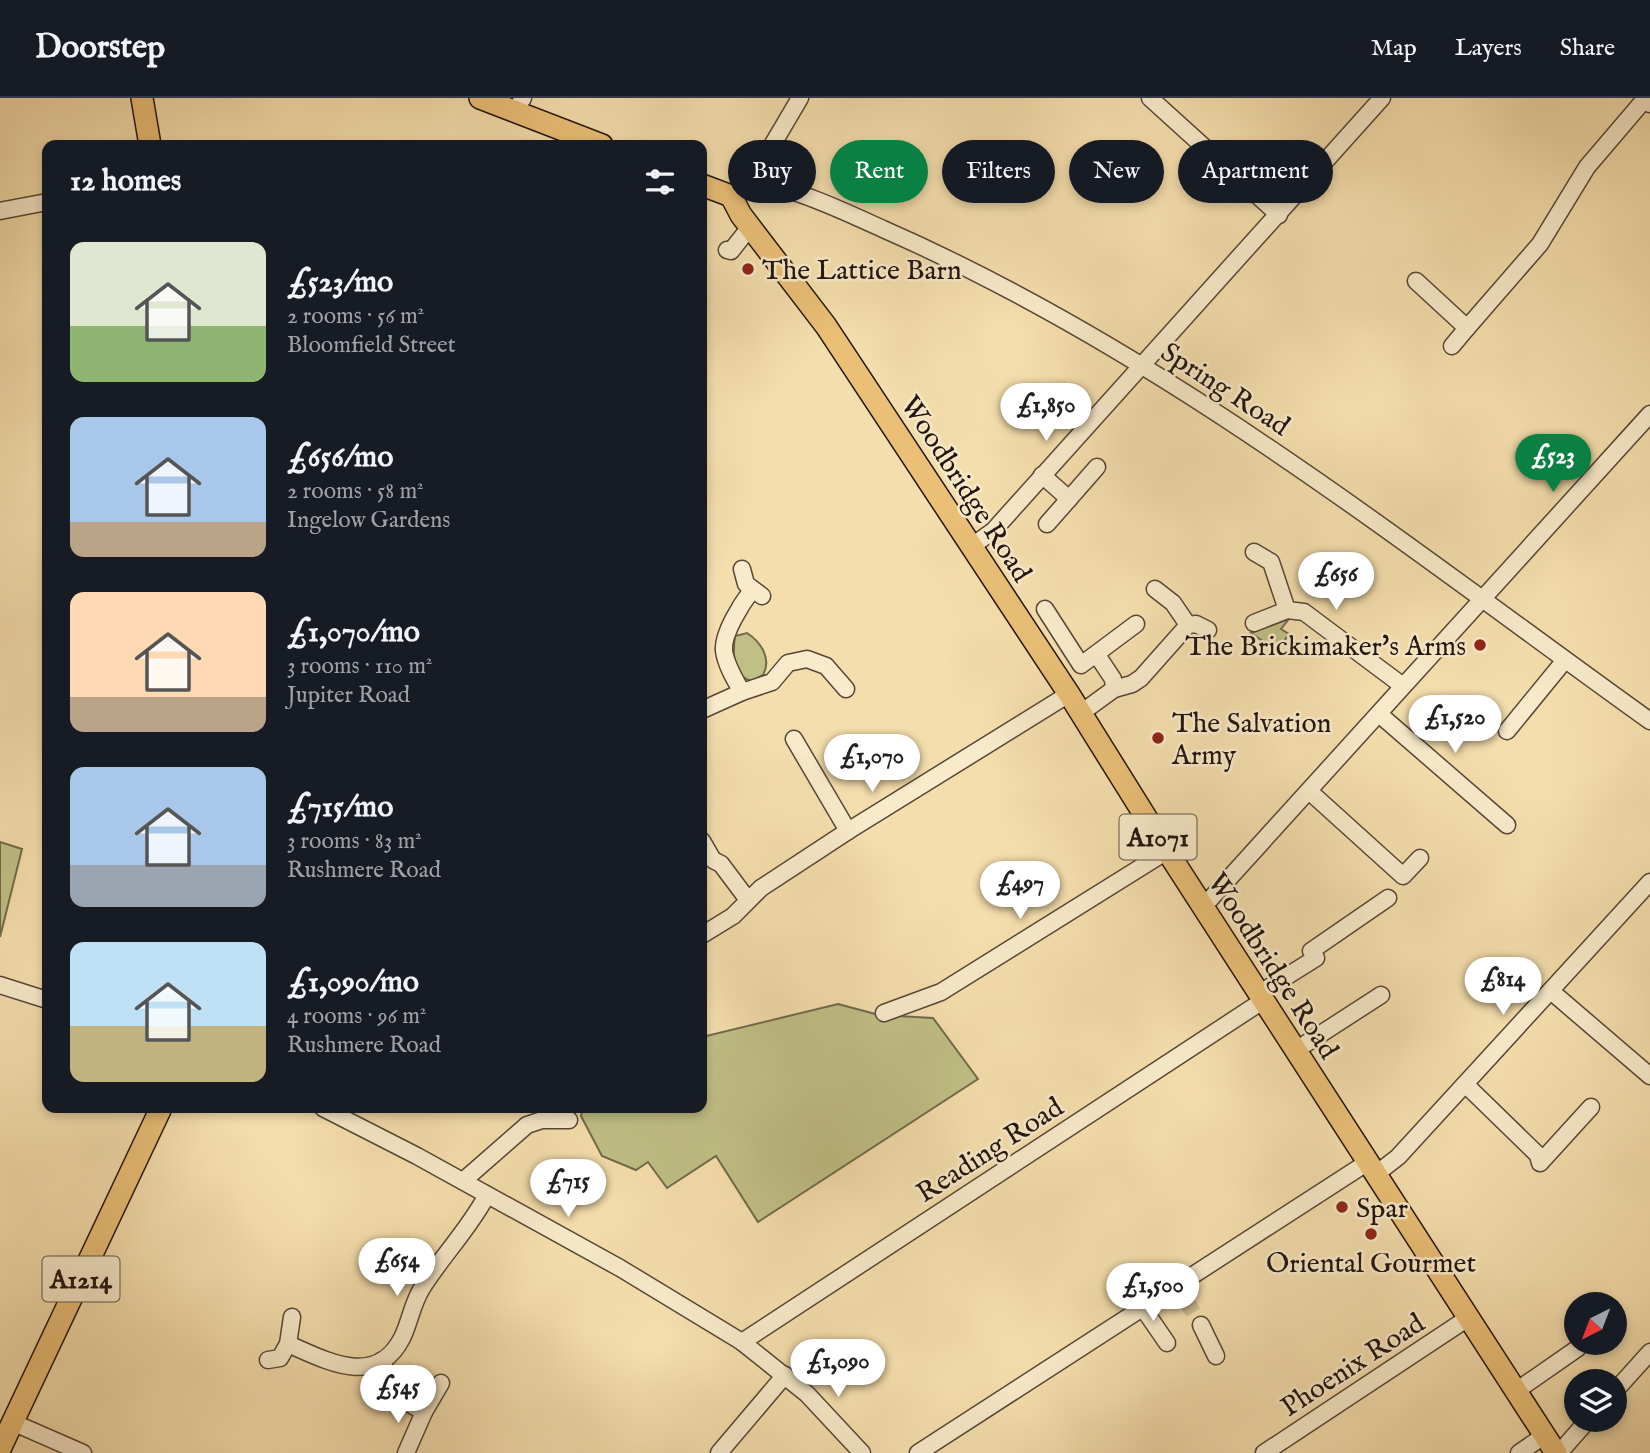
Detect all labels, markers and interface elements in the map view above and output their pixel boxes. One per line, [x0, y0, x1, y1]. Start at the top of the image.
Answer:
text: Doorstep [35, 27, 165, 69]
text: Map [1371, 33, 1417, 64]
text: Layers [1455, 33, 1522, 64]
text: Share [1560, 33, 1615, 64]
chip: Buy [728, 140, 816, 203]
chip: Rent [830, 140, 928, 203]
chip: Filters [942, 140, 1055, 203]
chip: New [1069, 140, 1164, 203]
chip: Apartment [1178, 140, 1333, 203]
text: 12 homes [70, 163, 181, 201]
icon: filters [641, 163, 679, 201]
place label: The Lattice Barn [762, 254, 962, 289]
marker: The Lattice Barn [740, 261, 756, 277]
text: £523/mo [287, 264, 393, 302]
icon: home [126, 270, 210, 354]
text: 2 rooms · 56 m² [287, 302, 424, 331]
text: Bloomfield Street [287, 331, 456, 360]
street label: Spring Road [1154, 335, 1296, 445]
pin: £1,850 [989, 384, 1103, 443]
street label: Woodbridge Road [892, 390, 1038, 589]
text: £1,850 [1016, 391, 1076, 420]
pin: £523 [1512, 434, 1594, 494]
text: £656/mo [287, 439, 393, 477]
text: £523 [1531, 442, 1575, 471]
icon: home [126, 445, 210, 529]
text: 2 rooms · 58 m² [287, 477, 424, 506]
text: Ingelow Gardens [287, 506, 450, 535]
pin: £656 [1295, 552, 1377, 612]
text: £656 [1314, 560, 1358, 589]
text: £1,070/mo [287, 614, 420, 652]
icon: home [126, 620, 210, 704]
place label: The Brickimaker's Arms [1185, 630, 1466, 665]
marker: The Brickimaker's Arms [1472, 637, 1488, 653]
text: 3 rooms · 110 m² [287, 652, 432, 681]
text: Jupiter Road [287, 681, 410, 710]
pin: £1,520 [1398, 696, 1512, 755]
text: £1,520 [1425, 703, 1485, 732]
place label: The Salvation Army [1171, 707, 1331, 774]
marker: The Salvation Army [1150, 730, 1166, 746]
pin: £1,070 [815, 734, 929, 794]
text: £1,070 [840, 742, 904, 771]
text: £715/mo [287, 789, 393, 827]
icon: home [126, 795, 210, 879]
road number: A1071 [1120, 814, 1196, 860]
text: 3 rooms · 83 m² [287, 827, 422, 856]
text: Rushmere Road [287, 856, 441, 885]
pin: £497 [979, 862, 1061, 921]
street label: Woodbridge Road [1199, 867, 1345, 1066]
text: £497 [996, 869, 1044, 898]
pin: £814 [1462, 958, 1544, 1017]
text: £1,090/mo [287, 964, 419, 1002]
text: £814 [1481, 965, 1525, 994]
icon: home [126, 970, 210, 1054]
text: 4 rooms · 96 m² [287, 1002, 426, 1031]
text: Rushmere Road [287, 1031, 441, 1060]
street label: Reading Road [910, 1091, 1070, 1212]
pin: £715 [527, 1160, 609, 1219]
text: £715 [546, 1167, 590, 1196]
place label: Spar [1356, 1192, 1408, 1227]
marker: Spar [1334, 1199, 1350, 1215]
marker: Oriental Gourmet [1363, 1226, 1379, 1242]
pin: £654 [356, 1238, 438, 1298]
text: £654 [374, 1246, 420, 1275]
place label: Oriental Gourmet [1266, 1247, 1476, 1282]
road number: A1214 [42, 1256, 119, 1302]
pin: £1,500 [1096, 1264, 1210, 1323]
text: £1,500 [1122, 1271, 1184, 1300]
north arrow [1564, 1292, 1628, 1354]
map controls [1564, 1292, 1627, 1432]
street label: Phoenix Road [1275, 1307, 1432, 1426]
pin: £1,090 [781, 1340, 895, 1399]
text: £1,090 [806, 1347, 870, 1376]
pin: £545 [357, 1366, 439, 1425]
button: layers [1564, 1369, 1627, 1432]
text: £545 [376, 1373, 420, 1402]

